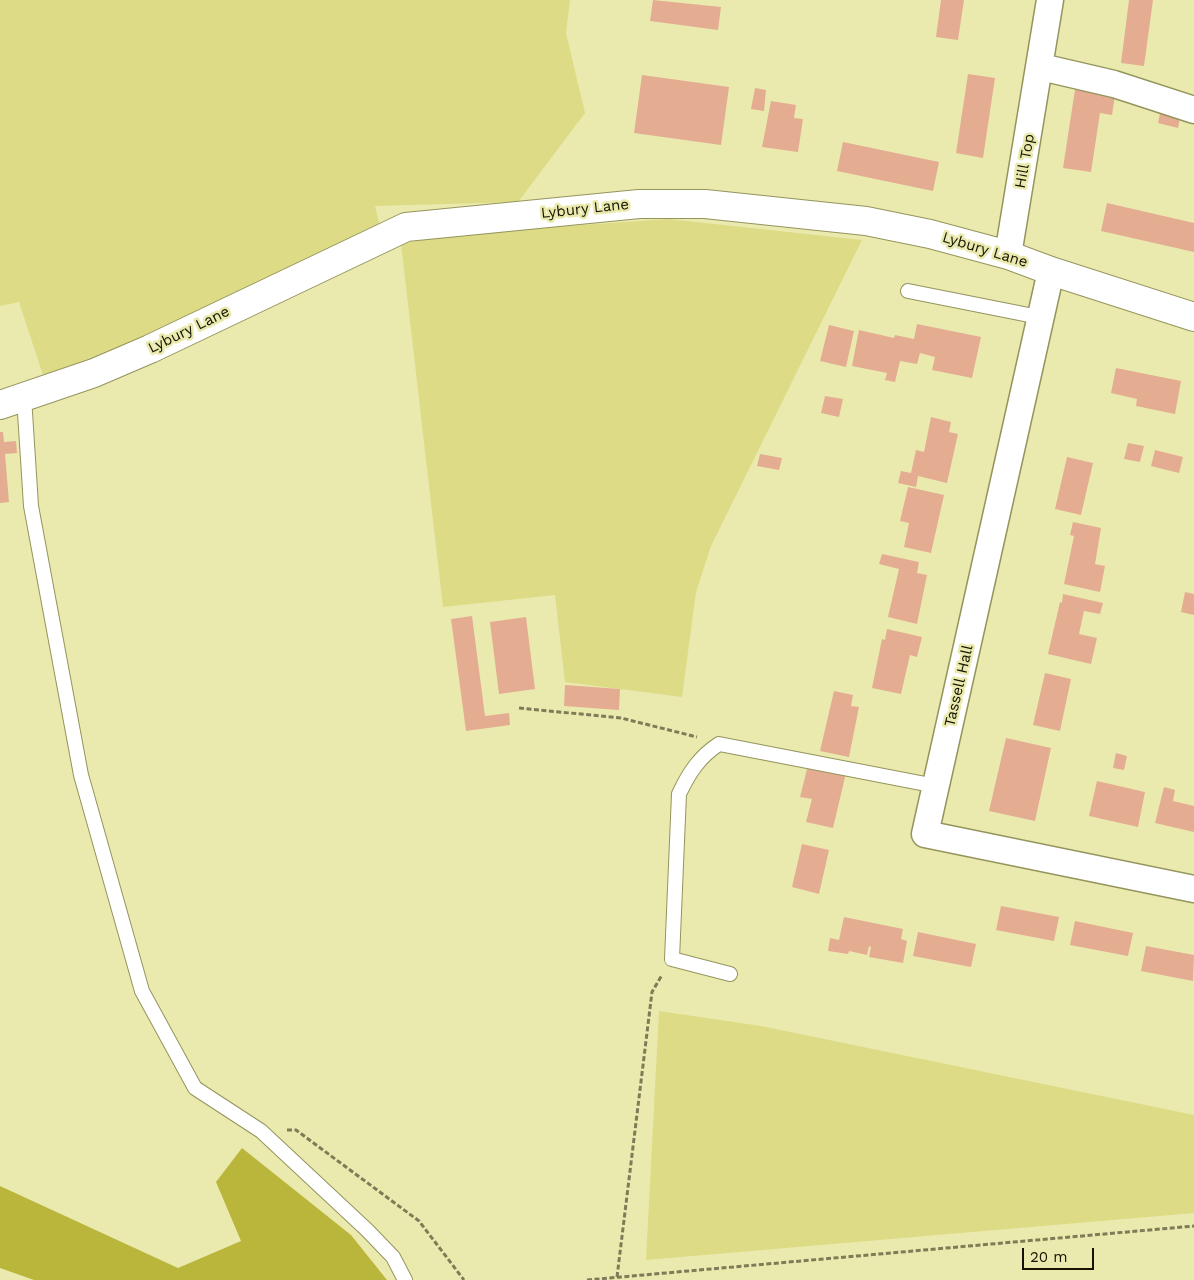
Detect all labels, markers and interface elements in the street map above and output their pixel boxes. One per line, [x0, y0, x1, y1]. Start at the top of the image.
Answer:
street label: Hill Top [1011, 132, 1039, 190]
street label: Lybury Lane [540, 195, 630, 223]
street label: Lybury Lane [940, 228, 1030, 272]
street label: Lybury Lane [145, 303, 233, 357]
street label: Tassell Hall [941, 643, 977, 729]
scale bar [1024, 1238, 1096, 1270]
text: 20 m [1030, 1248, 1068, 1266]

